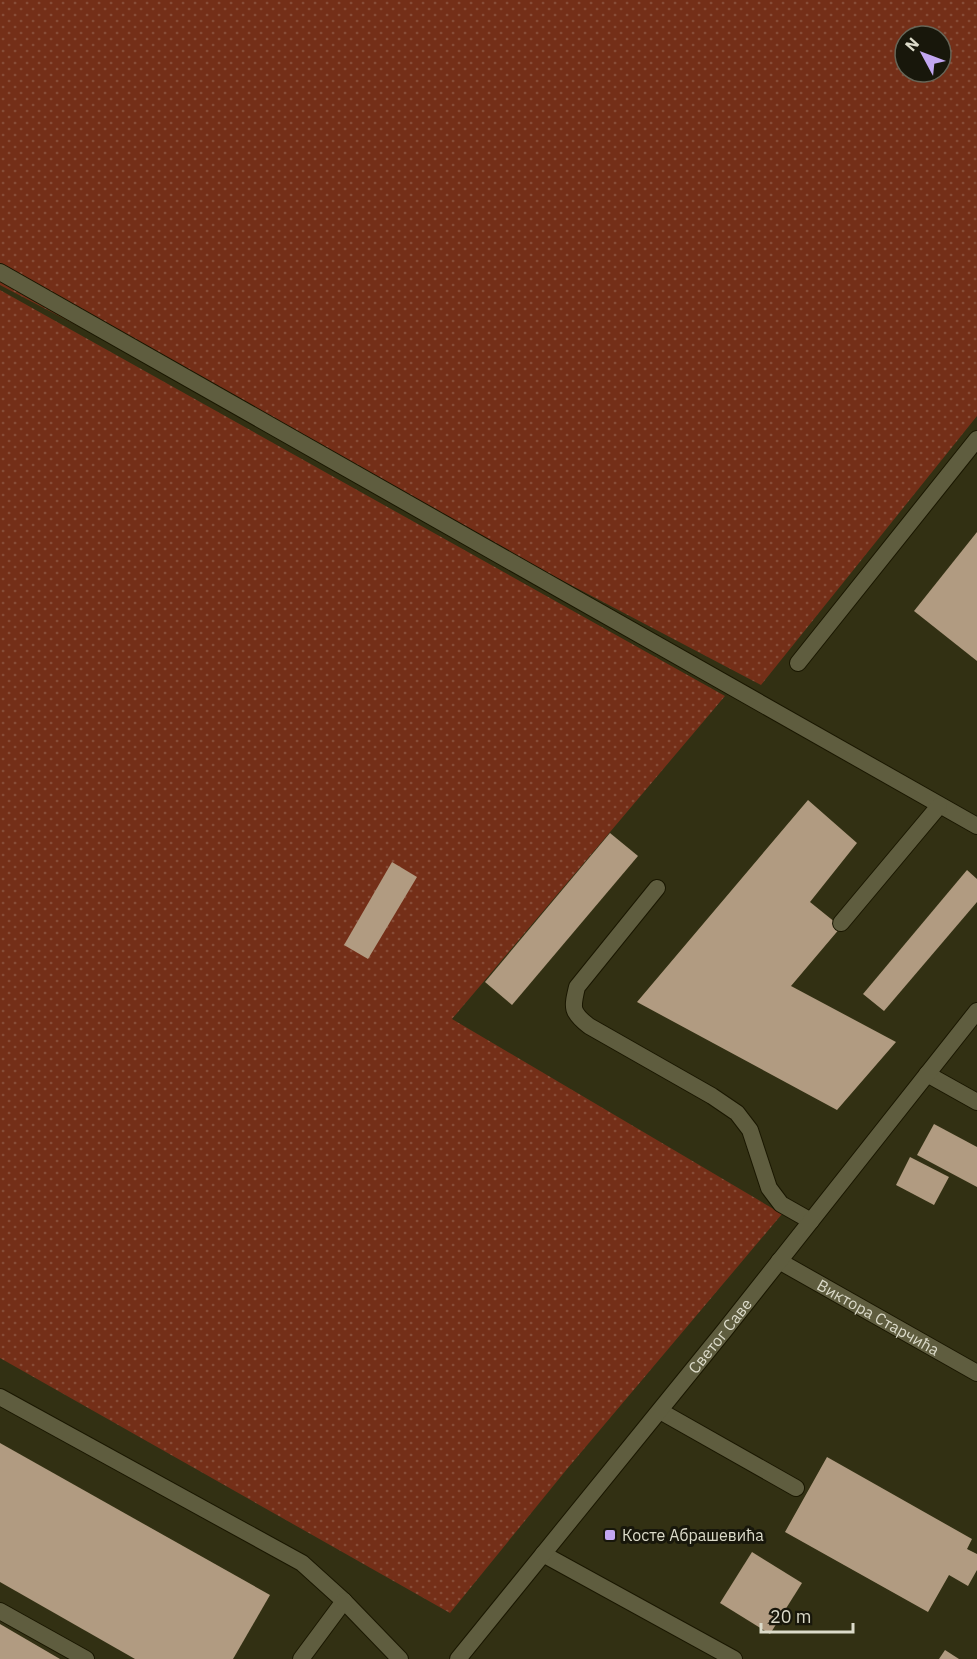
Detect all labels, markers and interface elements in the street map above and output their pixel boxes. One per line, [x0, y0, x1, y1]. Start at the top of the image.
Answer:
north arrow [893, 24, 953, 84]
text: N [900, 33, 923, 55]
street label: Виктора Старчића [813, 1275, 943, 1360]
street label: Светог Саве [684, 1294, 756, 1377]
place label: Косте Абрашевића [622, 1525, 764, 1545]
marker: Косте Абрашевића [603, 1528, 617, 1542]
scale bar [761, 1596, 852, 1634]
text: 20 m [770, 1605, 812, 1628]

